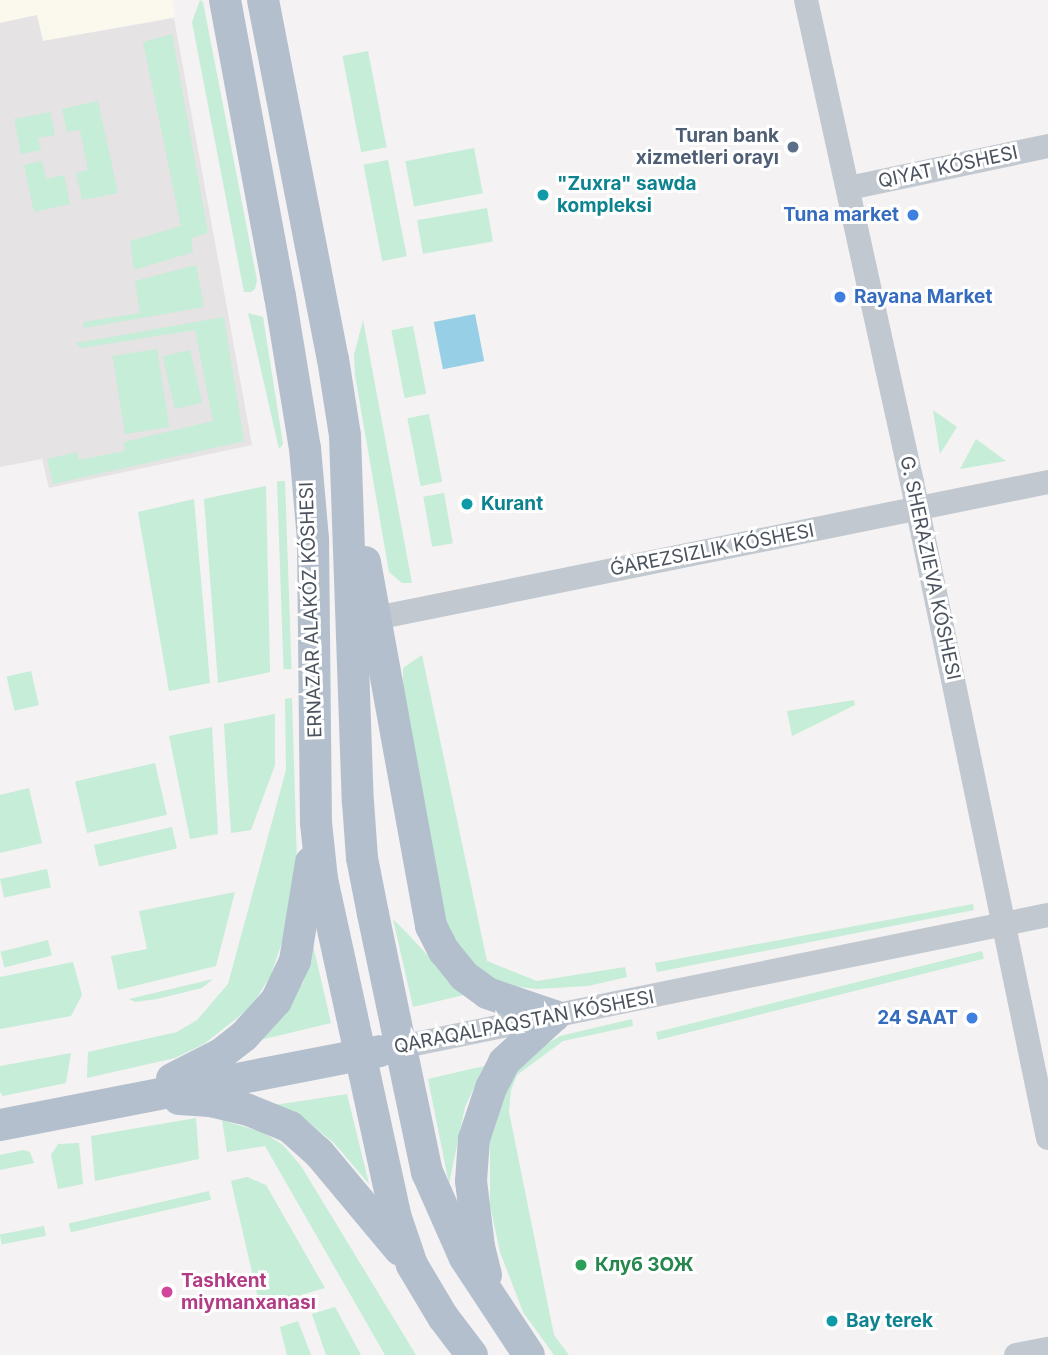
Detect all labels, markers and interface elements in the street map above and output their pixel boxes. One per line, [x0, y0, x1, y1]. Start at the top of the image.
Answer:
place label: Turan bank xizmetleri orayı [636, 125, 779, 169]
marker: Turan bank xizmetleri orayı [785, 139, 801, 155]
street label: QIYAT KÓSHESI [876, 141, 1020, 193]
place label: "Zuxra" sawda kompleksi [557, 173, 697, 217]
marker: "Zuxra" sawda kompleksi [535, 187, 551, 203]
place label: Tuna market [783, 204, 899, 226]
marker: Tuna market [905, 207, 921, 223]
place label: Rayana Market [854, 286, 992, 308]
marker: Rayana Market [832, 289, 848, 305]
street label: G. SHERAZIEVA KÓSHESI [895, 454, 965, 682]
street label: ERNAZAR ALAKÓZ KÓSHESI [295, 482, 327, 738]
place label: Kurant [481, 493, 543, 515]
marker: Kurant [459, 496, 475, 512]
street label: ǴAREZSIZLIK KÓSHESI [608, 519, 816, 581]
street label: QARAQALPAQSTAN KÓSHESI [392, 986, 656, 1058]
place label: 24 SAAT [877, 1007, 958, 1029]
marker: 24 SAAT [964, 1010, 980, 1026]
place label: Клуб ЗОЖ [595, 1254, 694, 1276]
marker: Клуб ЗОЖ [573, 1257, 589, 1273]
place label: Tashkent miymanxanası [181, 1270, 316, 1314]
marker: Tashkent miymanxanası [159, 1284, 175, 1300]
place label: Bay terek [846, 1310, 933, 1332]
marker: Bay terek [824, 1313, 840, 1329]

